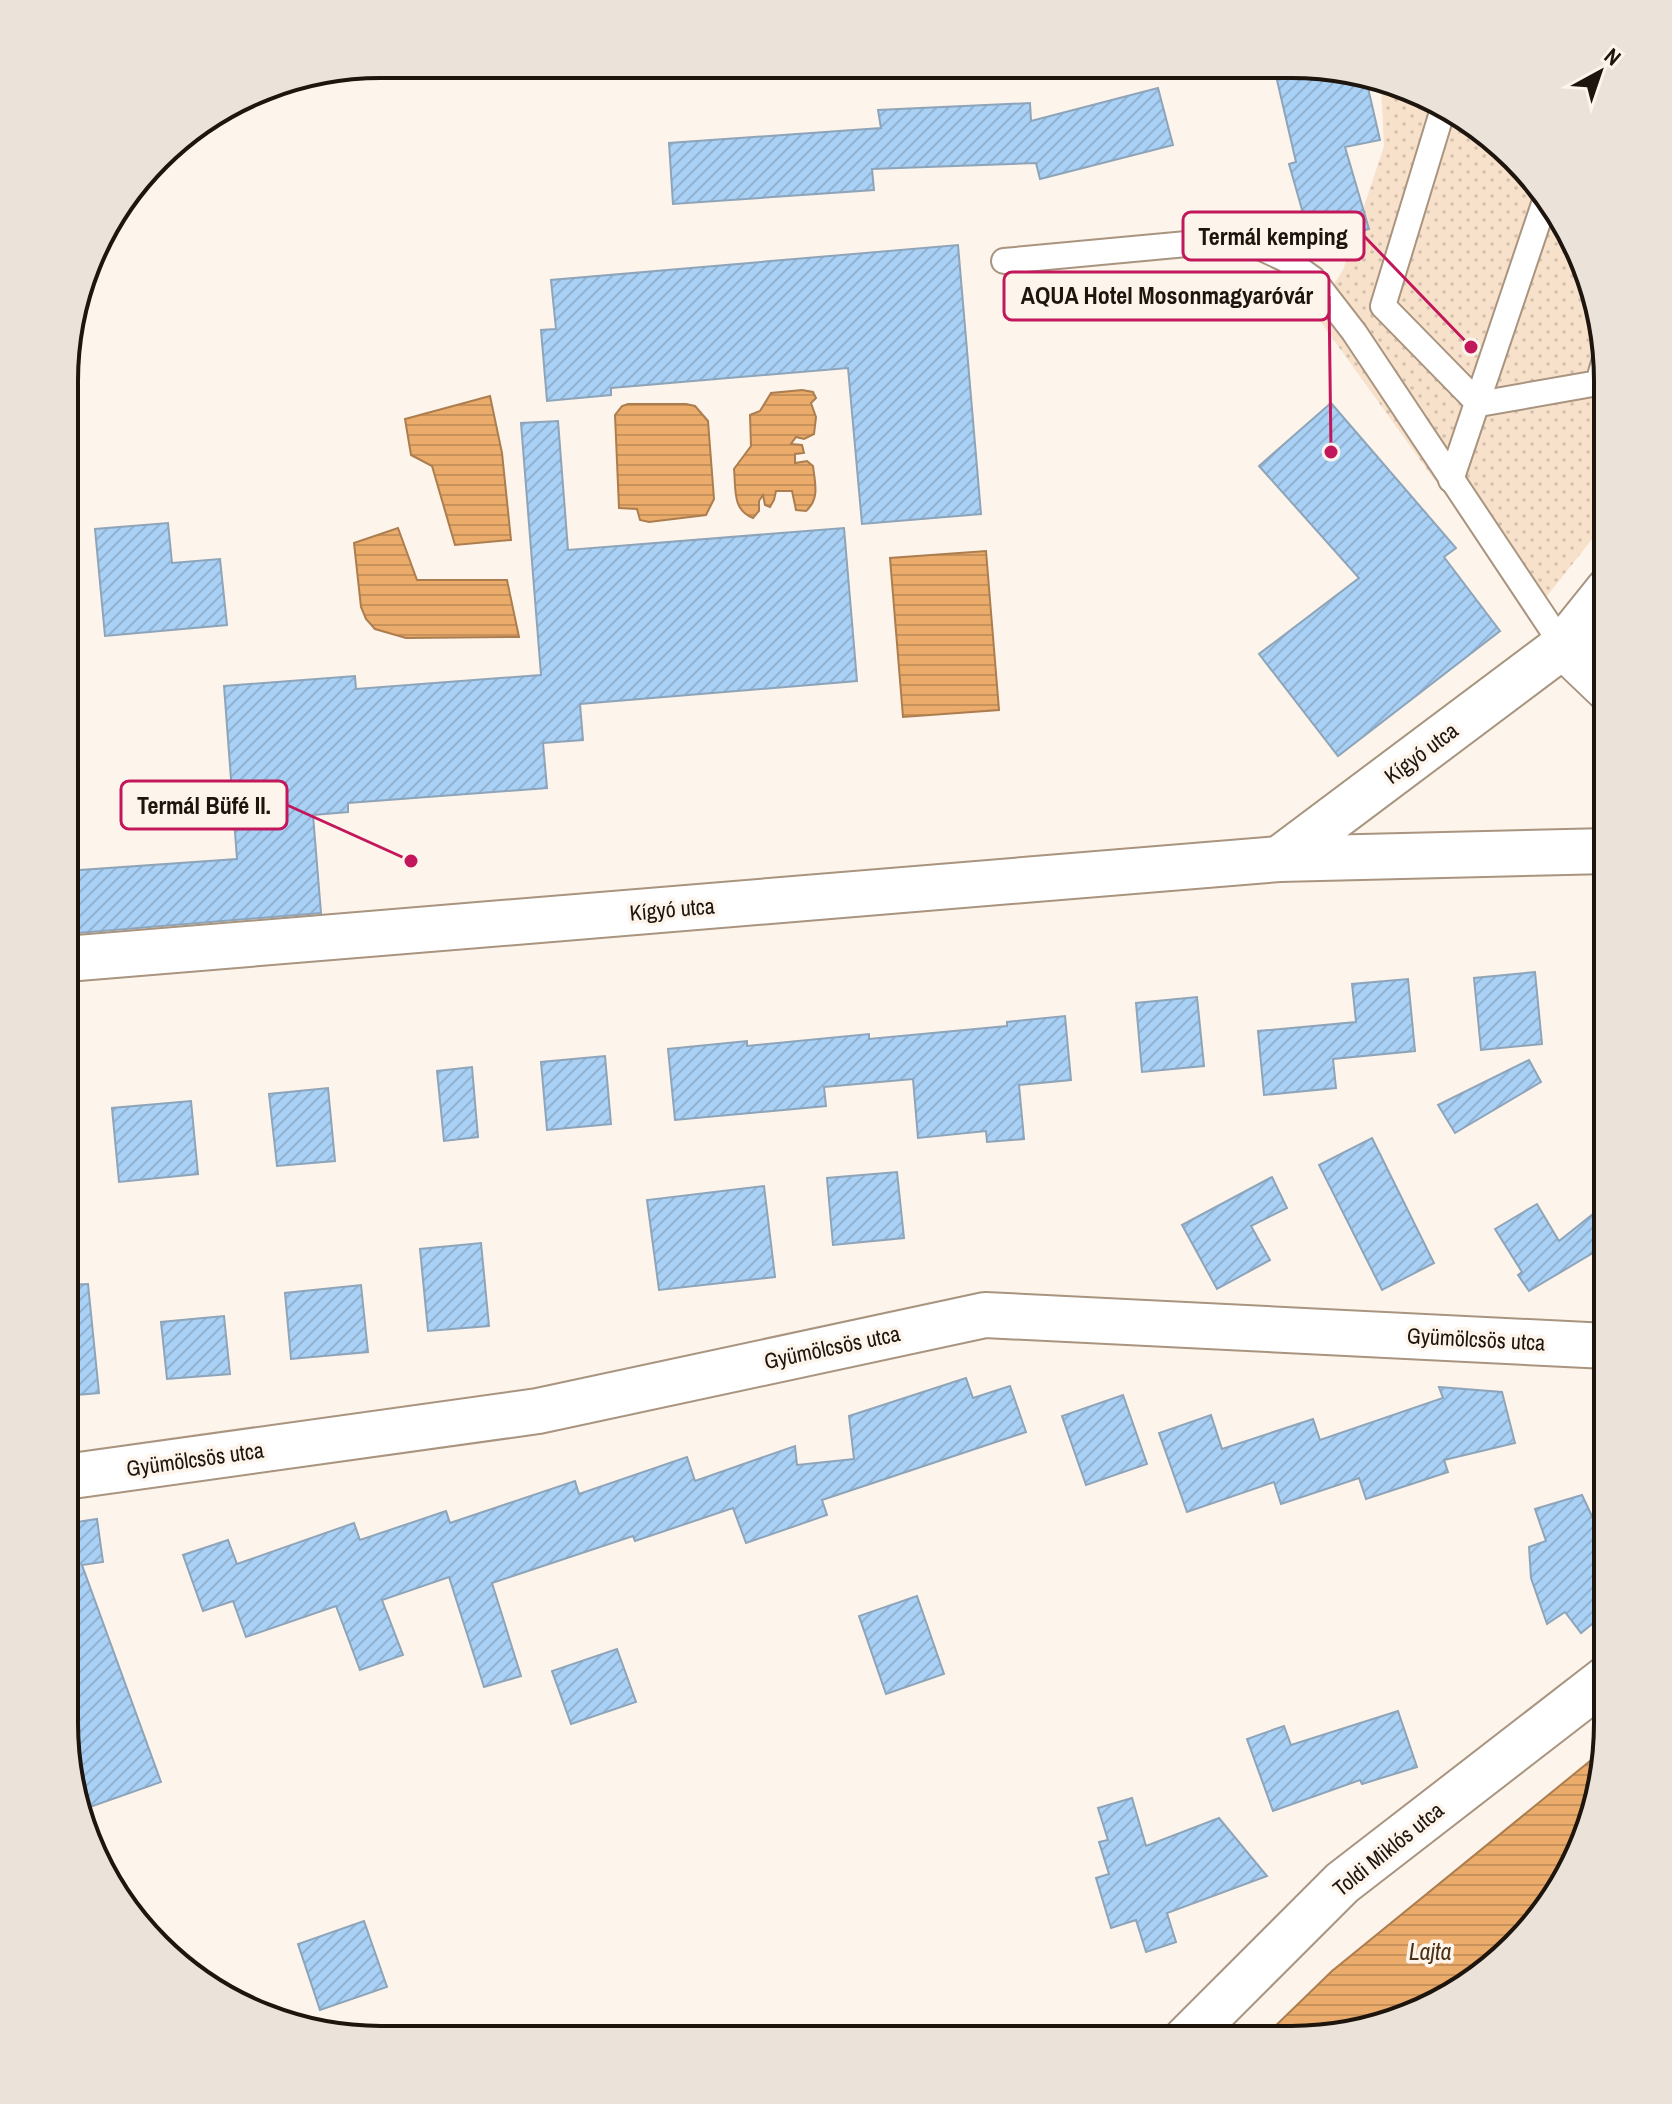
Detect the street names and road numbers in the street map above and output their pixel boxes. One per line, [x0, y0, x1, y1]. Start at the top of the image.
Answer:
street label: Kígyó utca [1378, 715, 1464, 791]
street label: Kígyó utca [628, 890, 716, 928]
street label: Gyümölcsös utca [761, 1318, 903, 1376]
street label: Gyümölcsös utca [1406, 1320, 1546, 1358]
street label: Gyümölcsös utca [124, 1435, 266, 1483]
street label: Toldi Miklós utca [1326, 1795, 1450, 1903]

